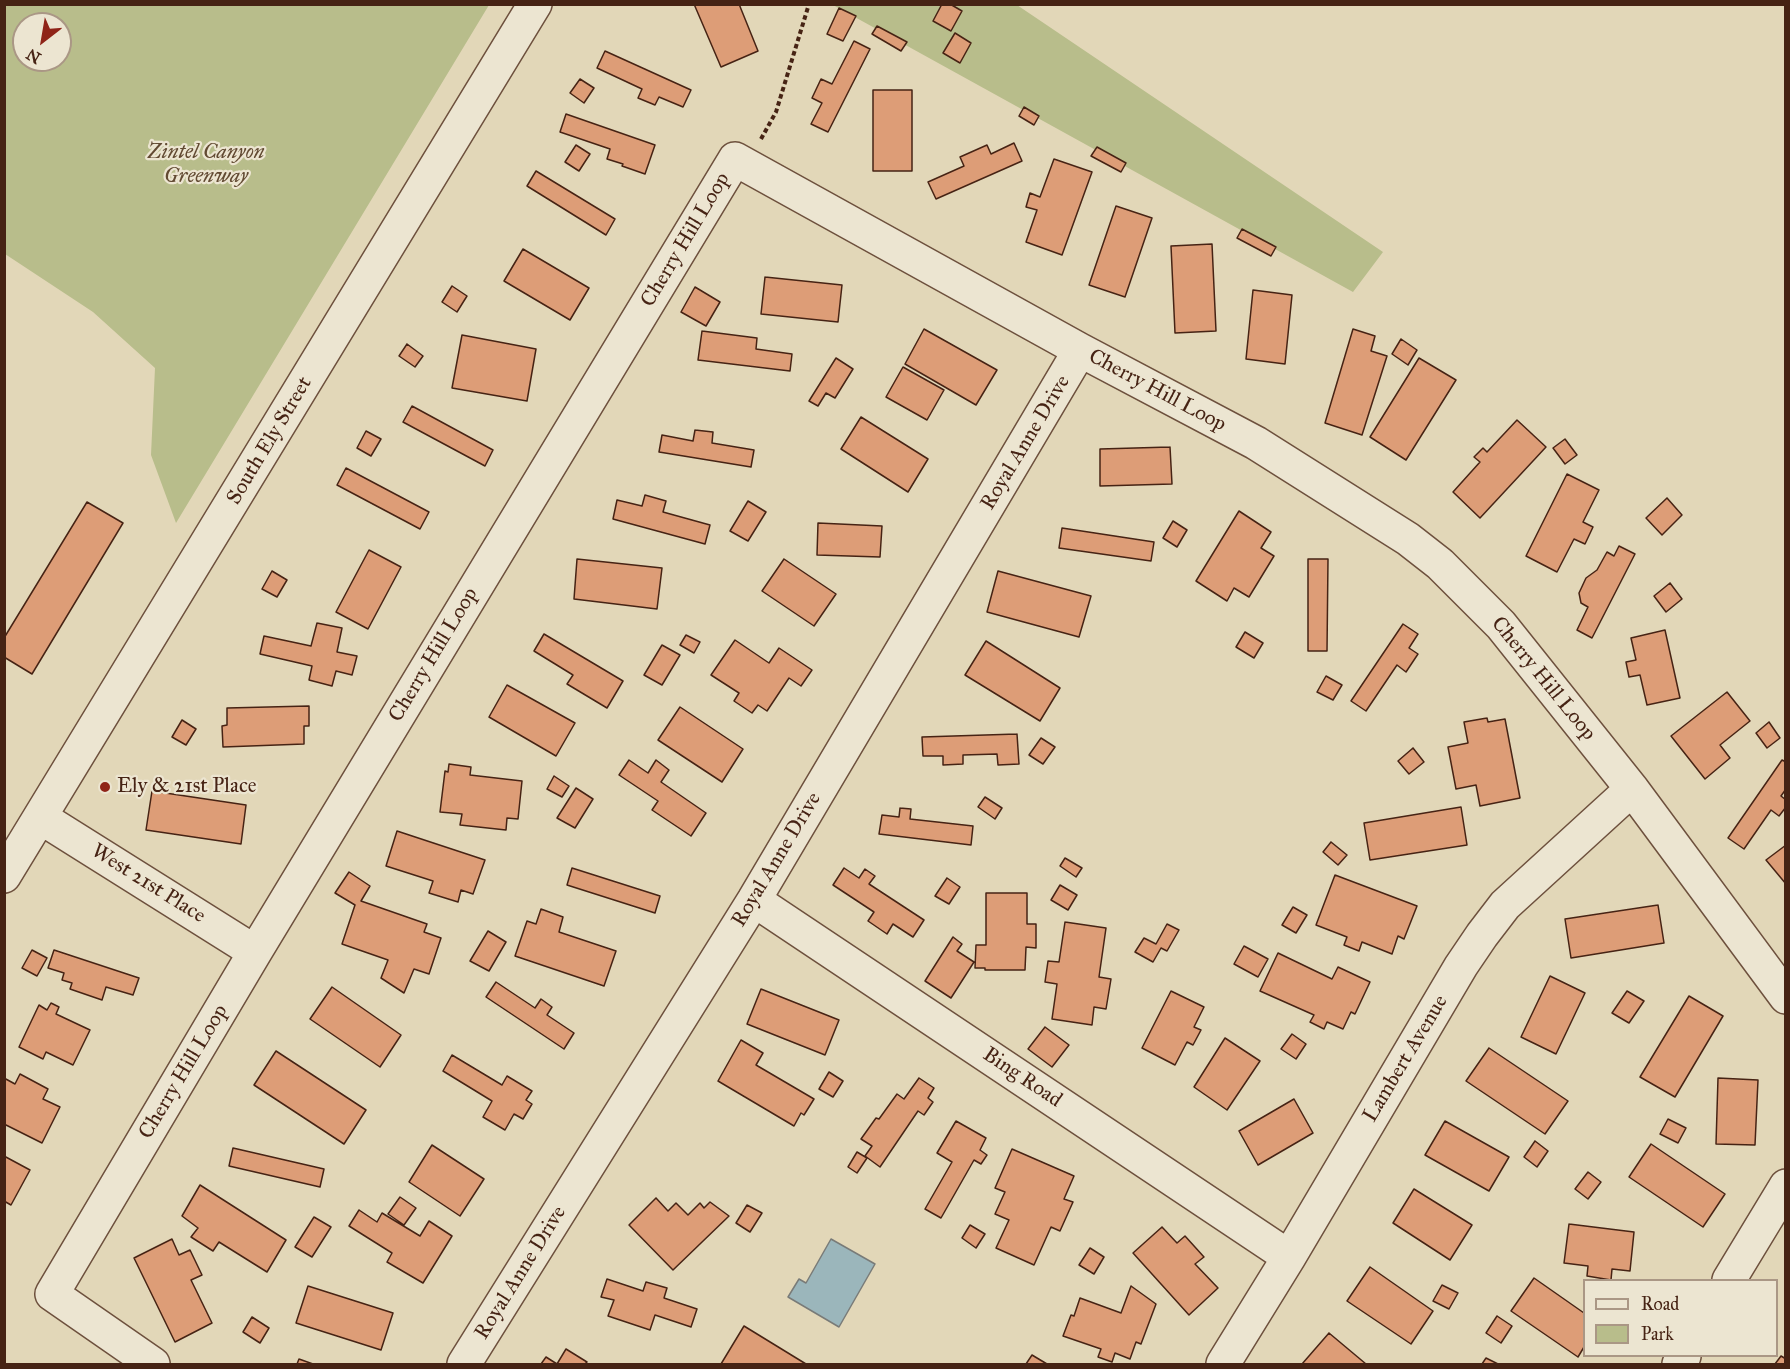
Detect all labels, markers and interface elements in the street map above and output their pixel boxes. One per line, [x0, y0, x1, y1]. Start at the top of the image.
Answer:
north arrow [12, 12, 72, 72]
text: N [23, 45, 44, 68]
park label: Zintel Canyon Greenway [147, 140, 265, 190]
street label: Cherry Hill Loop [636, 168, 736, 312]
street label: Cherry Hill Loop [1084, 344, 1230, 438]
street label: Royal Anne Drive [976, 371, 1076, 515]
street label: South Ely Street [222, 373, 318, 509]
street label: Cherry Hill Loop [384, 583, 484, 727]
street label: Cherry Hill Loop [1485, 612, 1601, 746]
place label: Ely & 21st Place [117, 774, 257, 800]
marker: Ely & 21st Place [98, 780, 112, 794]
street label: Royal Anne Drive [727, 788, 827, 932]
street label: West 21st Place [86, 839, 210, 929]
street label: Lambert Avenue [1358, 991, 1454, 1127]
street label: Cherry Hill Loop [134, 1000, 234, 1144]
street label: Bing Road [978, 1042, 1066, 1114]
street label: Royal Anne Drive [470, 1202, 572, 1344]
legend [1583, 1279, 1778, 1357]
text: Road [1641, 1293, 1679, 1315]
text: Park [1641, 1323, 1674, 1345]

